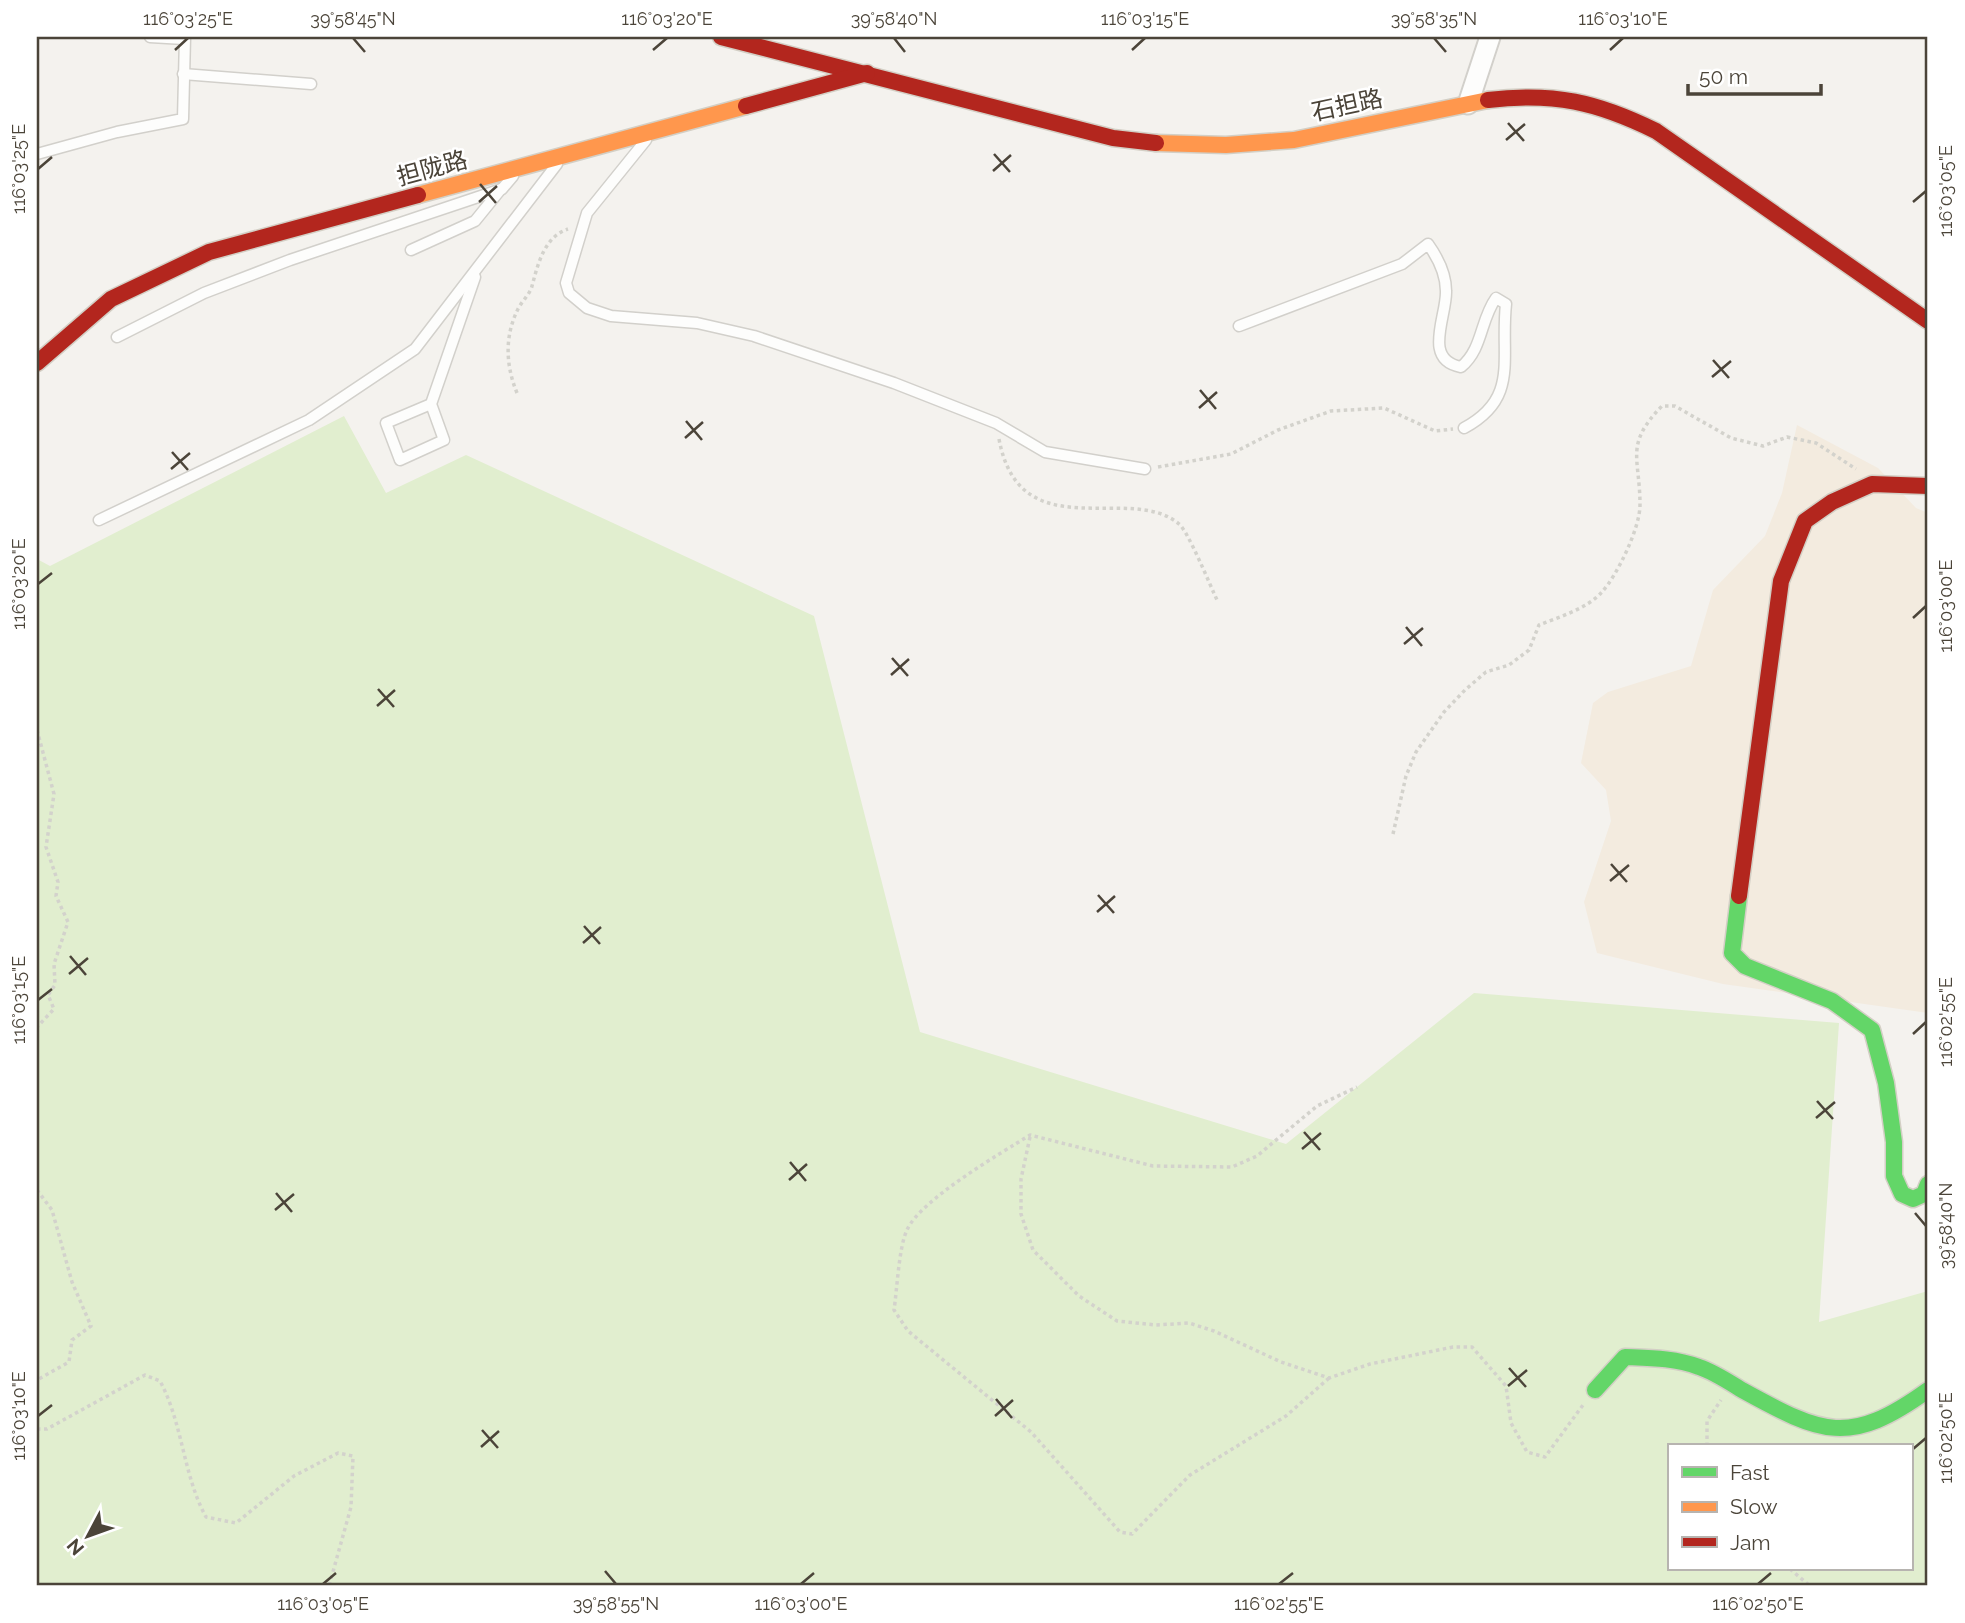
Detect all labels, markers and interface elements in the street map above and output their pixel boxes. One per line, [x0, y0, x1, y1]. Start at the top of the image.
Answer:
text: 116°03'25"E [143, 8, 233, 29]
text: 39°58'45"N [310, 8, 396, 29]
text: 116°03'20"E [621, 8, 713, 29]
text: 39°58'40"N [851, 8, 937, 29]
text: 116°03'15"E [1101, 8, 1189, 29]
text: 39°58'35"N [1391, 8, 1477, 29]
text: 116°03'10"E [1578, 8, 1668, 29]
scale bar [1688, 52, 1822, 96]
text: 50 m [1699, 64, 1748, 89]
street label: 石担路 [1309, 83, 1385, 127]
text: 116°03'25"E [8, 124, 29, 214]
street label: 担陇路 [393, 145, 471, 191]
text: 116°03'05"E [1935, 145, 1956, 237]
text: 116°03'20"E [8, 538, 29, 630]
text: 116°03'00"E [1935, 560, 1956, 652]
text: 116°03'15"E [8, 956, 29, 1044]
text: 116°02'55"E [1935, 977, 1956, 1067]
text: 39°58'40"N [1935, 1183, 1956, 1269]
text: 116°03'10"E [8, 1371, 29, 1461]
text: 116°02'50"E [1935, 1392, 1956, 1484]
legend [1668, 1444, 1912, 1570]
text: Fast [1730, 1460, 1770, 1485]
text: Slow [1730, 1494, 1778, 1519]
north arrow [52, 1500, 122, 1570]
text: Jam [1730, 1530, 1771, 1555]
text: N [62, 1534, 88, 1560]
text: 116°03'05"E [277, 1593, 369, 1614]
text: 39°58'55"N [573, 1593, 659, 1614]
text: 116°03'00"E [755, 1593, 847, 1614]
text: 116°02'55"E [1234, 1593, 1324, 1614]
text: 116°02'50"E [1712, 1593, 1804, 1614]

